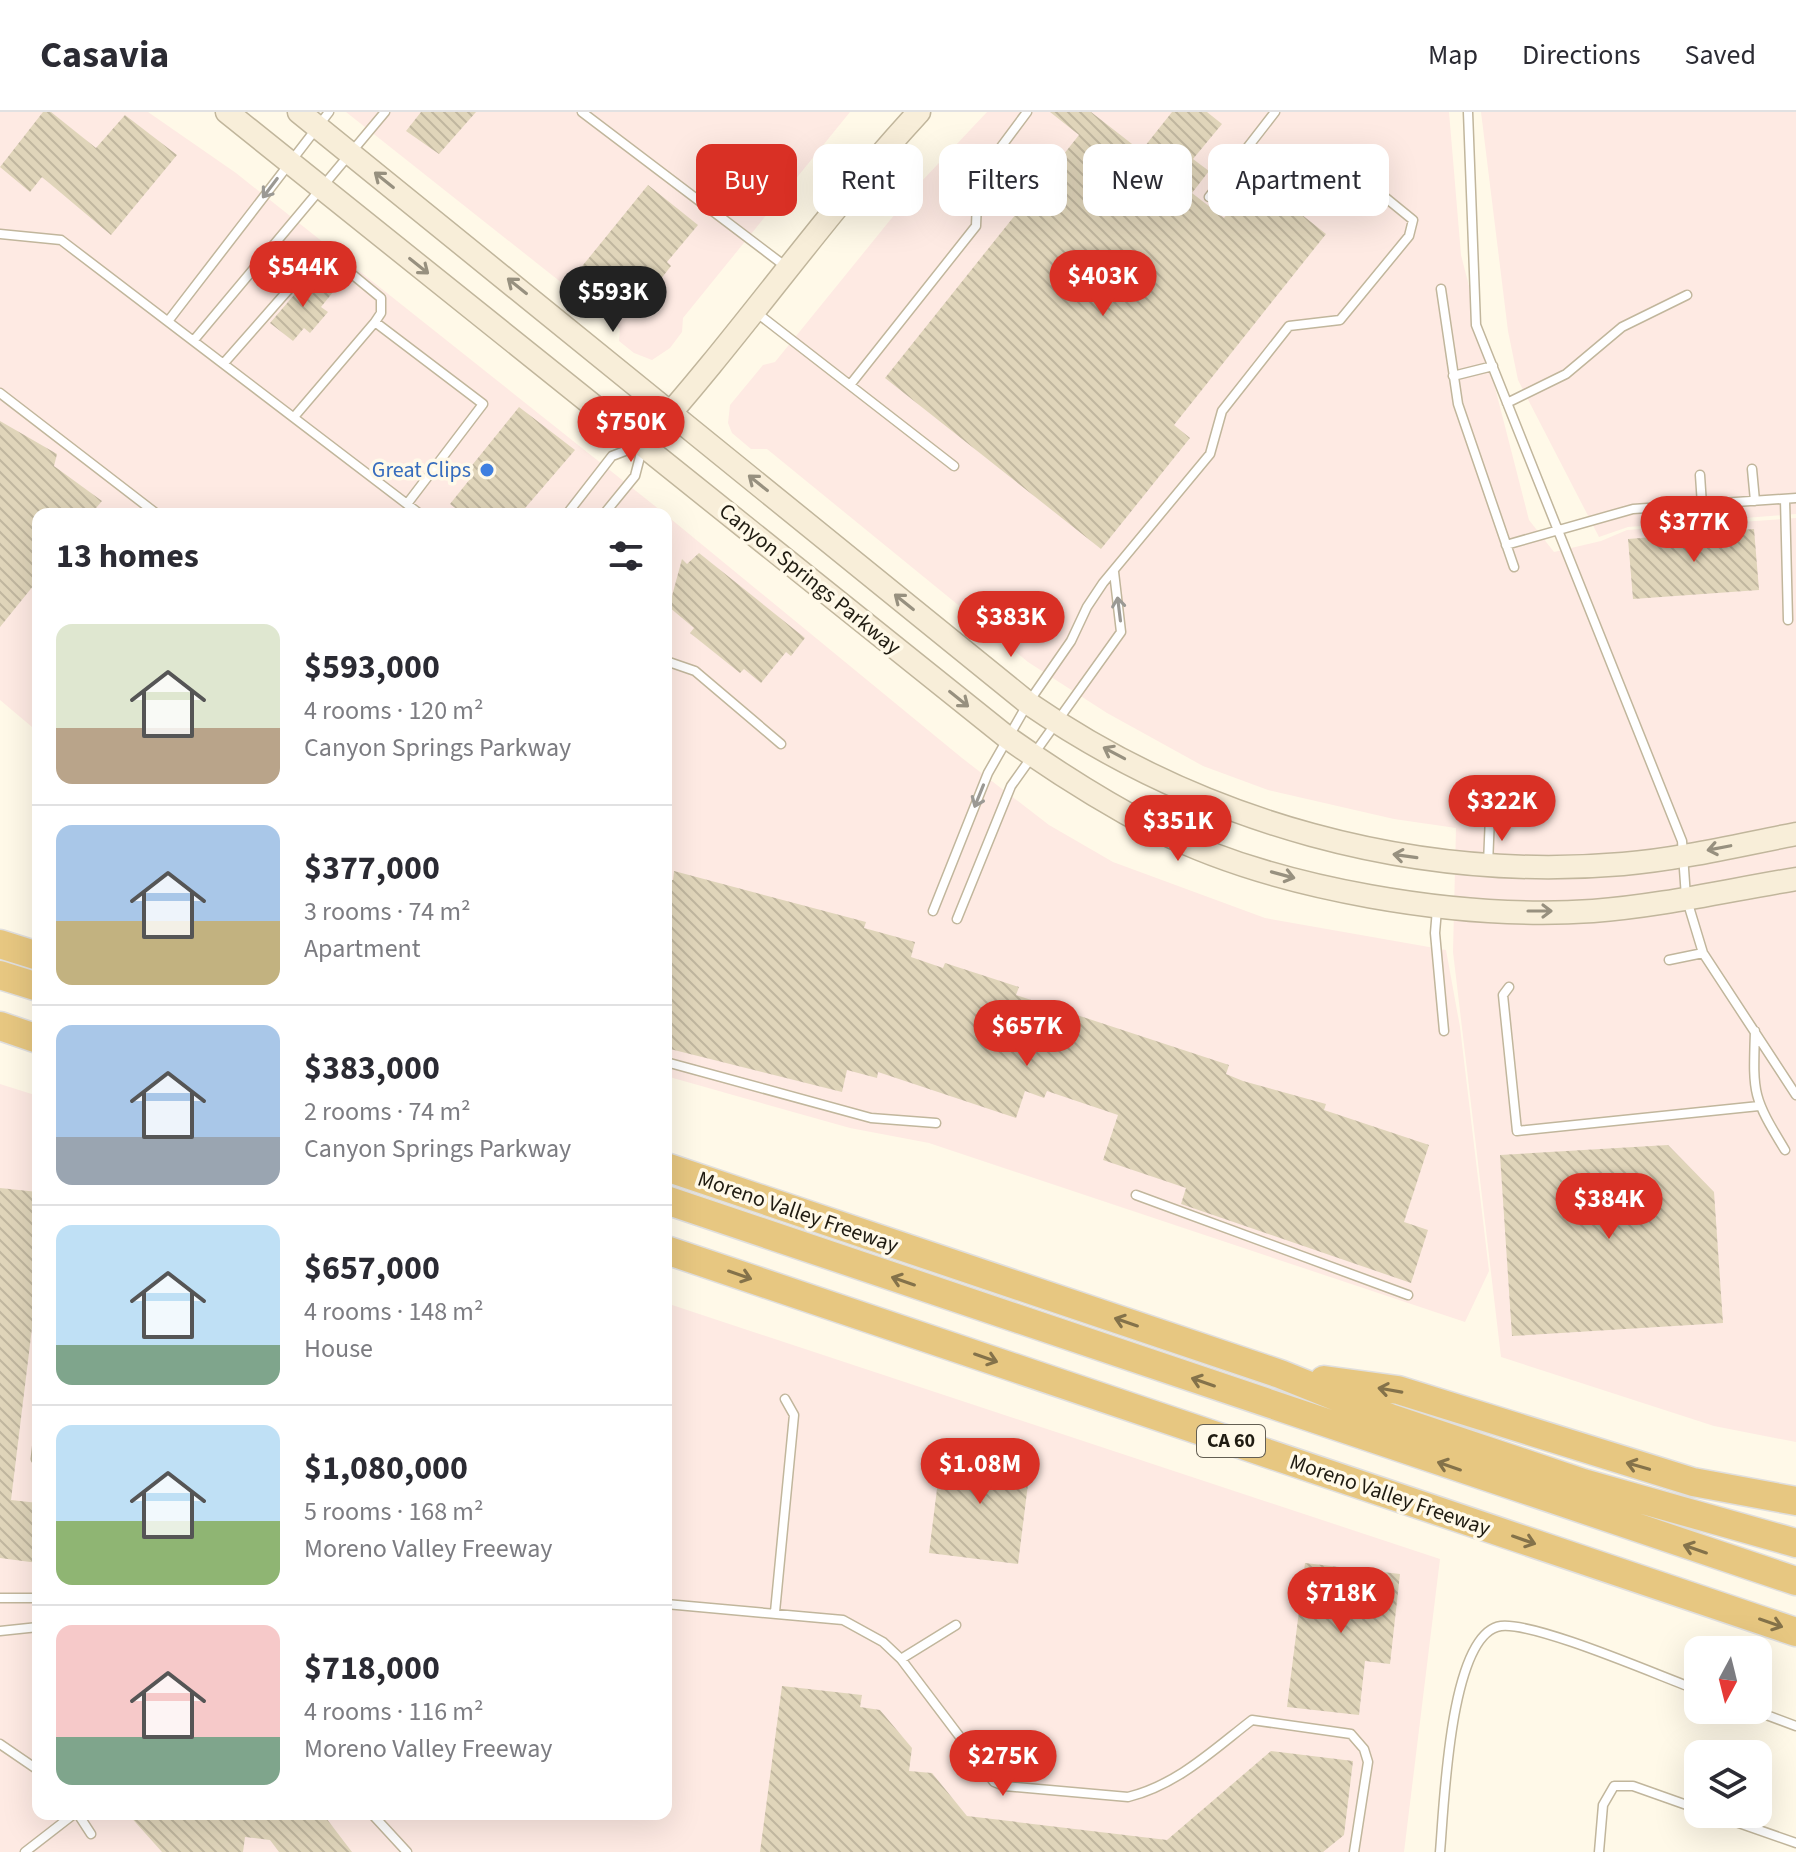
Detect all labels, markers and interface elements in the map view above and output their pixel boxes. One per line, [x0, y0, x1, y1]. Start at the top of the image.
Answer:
text: Casavia [40, 28, 169, 82]
text: Map [1428, 35, 1478, 75]
text: Directions [1522, 35, 1641, 75]
text: Saved [1685, 35, 1756, 75]
chip: Buy [696, 144, 797, 216]
chip: Rent [813, 144, 923, 216]
chip: Filters [939, 144, 1067, 216]
chip: New [1083, 144, 1192, 216]
chip: Apartment [1208, 144, 1389, 216]
one-way arrow [374, 171, 395, 188]
one-way arrow [261, 177, 278, 198]
pin: $544K [247, 241, 359, 309]
text: $544K [268, 248, 338, 285]
pin: $403K [1047, 250, 1159, 318]
one-way arrow [408, 257, 428, 275]
text: $403K [1068, 257, 1138, 294]
pin: $593K [557, 266, 669, 334]
text: $593K [578, 273, 648, 310]
one-way arrow [506, 277, 527, 295]
pin: $750K [575, 396, 687, 464]
text: $750K [596, 403, 666, 440]
place label: Great Clips [372, 454, 471, 486]
marker: Great Clips [478, 461, 496, 479]
one-way arrow [747, 474, 768, 492]
street label: Canyon Springs Parkway [712, 495, 908, 663]
pin: $377K [1638, 496, 1750, 564]
text: $377K [1659, 503, 1729, 540]
text: 13 homes [56, 532, 199, 581]
icon: filters [604, 534, 648, 578]
pin: $383K [955, 591, 1067, 659]
one-way arrow [894, 593, 915, 611]
one-way arrow [1111, 596, 1126, 623]
text: $383K [976, 598, 1046, 635]
text: $593,000 [304, 643, 440, 692]
icon: home [120, 656, 216, 752]
one-way arrow [948, 690, 969, 708]
text: 4 rooms · 120 m² [304, 692, 483, 729]
text: Canyon Springs Parkway [304, 729, 571, 766]
one-way arrow [1103, 745, 1127, 761]
pin: $322K [1446, 775, 1558, 843]
text: $322K [1467, 782, 1537, 819]
one-way arrow [971, 783, 985, 808]
pin: $351K [1122, 795, 1234, 863]
text: $351K [1143, 802, 1213, 839]
one-way arrow [1707, 842, 1733, 857]
text: $377,000 [304, 844, 440, 893]
one-way arrow [1393, 848, 1419, 863]
icon: home [120, 857, 216, 953]
one-way arrow [1270, 868, 1296, 883]
text: 3 rooms · 74 m² [304, 893, 471, 930]
one-way arrow [1526, 903, 1553, 919]
text: Apartment [304, 930, 421, 967]
pin: $657K [971, 1000, 1083, 1068]
text: $657K [992, 1007, 1062, 1044]
text: $383,000 [304, 1044, 440, 1093]
icon: home [120, 1057, 216, 1153]
text: 2 rooms · 74 m² [304, 1093, 471, 1130]
text: Canyon Springs Parkway [304, 1130, 571, 1167]
street label: Moreno Valley Freeway [693, 1163, 903, 1262]
pin: $384K [1553, 1173, 1665, 1241]
text: $384K [1574, 1180, 1644, 1217]
text: $657,000 [304, 1244, 440, 1293]
icon: home [120, 1257, 216, 1353]
one-way arrow [727, 1268, 752, 1283]
one-way arrow [891, 1272, 916, 1287]
text: 4 rooms · 148 m² [304, 1293, 483, 1330]
one-way arrow [1114, 1314, 1140, 1329]
text: House [304, 1330, 373, 1367]
one-way arrow [973, 1352, 998, 1367]
one-way arrow [1190, 1374, 1215, 1389]
one-way arrow [1377, 1381, 1403, 1396]
road number: CA 60 [1197, 1425, 1265, 1457]
pin: $1.08M [915, 1438, 1045, 1506]
text: $1,080,000 [304, 1444, 468, 1493]
text: $1.08M [939, 1445, 1021, 1482]
street label: Moreno Valley Freeway [1285, 1446, 1495, 1545]
icon: home [120, 1457, 216, 1553]
one-way arrow [1437, 1457, 1462, 1472]
one-way arrow [1626, 1458, 1652, 1473]
text: 5 rooms · 168 m² [304, 1493, 483, 1530]
text: Moreno Valley Freeway [304, 1530, 552, 1567]
one-way arrow [1512, 1534, 1537, 1549]
one-way arrow [1683, 1540, 1708, 1555]
pin: $718K [1285, 1567, 1397, 1635]
text: $718K [1306, 1574, 1376, 1611]
one-way arrow [1758, 1617, 1783, 1632]
north arrow [1684, 1636, 1772, 1724]
map controls [1684, 1636, 1772, 1828]
text: $718,000 [304, 1644, 440, 1693]
icon: home [120, 1657, 216, 1753]
text: 4 rooms · 116 m² [304, 1693, 483, 1730]
text: Moreno Valley Freeway [304, 1730, 552, 1767]
pin: $275K [947, 1730, 1059, 1798]
text: $275K [968, 1737, 1038, 1774]
button: layers [1684, 1740, 1772, 1828]

